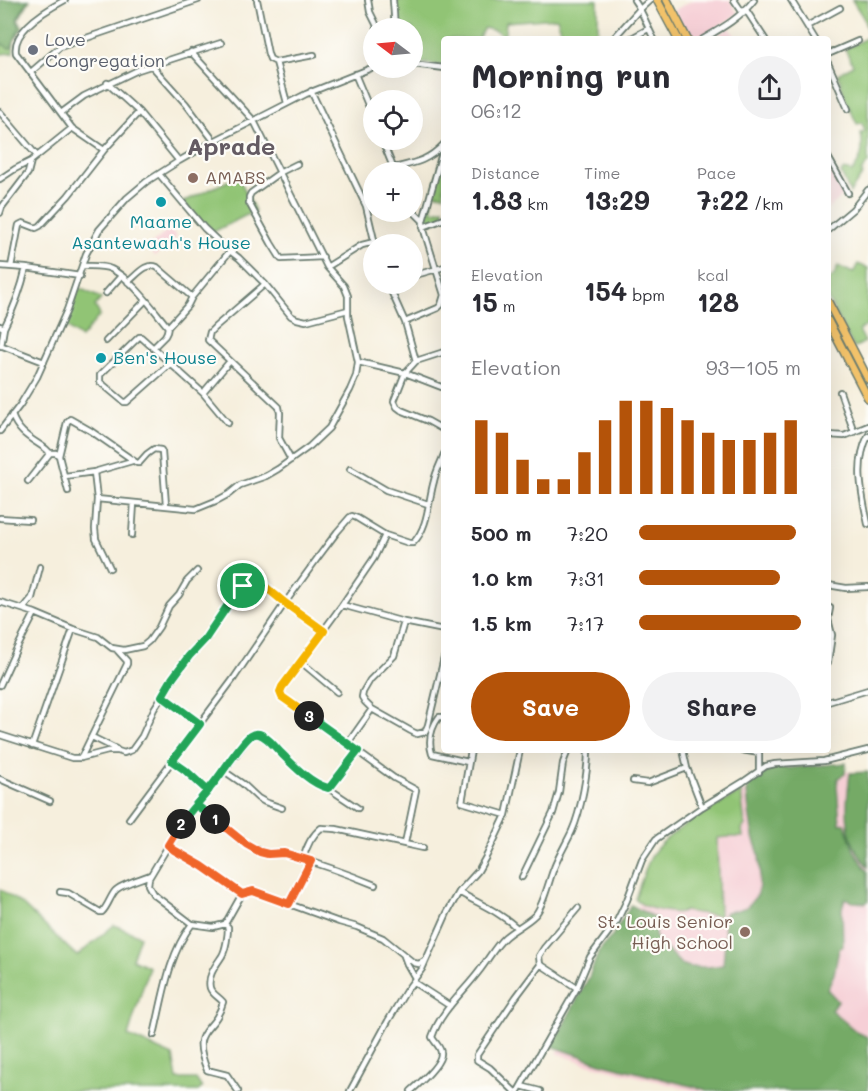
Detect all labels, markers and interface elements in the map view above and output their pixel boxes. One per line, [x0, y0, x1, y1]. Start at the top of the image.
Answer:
north arrow [363, 18, 423, 78]
map controls [363, 18, 423, 294]
place label: Love Congregation [45, 27, 165, 72]
marker: Love Congregation [26, 43, 40, 57]
text: Morning run [471, 53, 671, 96]
button: share [738, 56, 801, 119]
button: locate [363, 90, 423, 150]
text: 06:12 [471, 97, 522, 123]
district label: Aprade [187, 130, 275, 161]
button: + [363, 162, 423, 222]
text: Distance [471, 162, 540, 183]
text: Time [584, 162, 620, 183]
text: Pace [697, 162, 736, 183]
place label: AMABS [205, 165, 266, 189]
marker: AMABS [186, 171, 200, 185]
text: 1.83 [471, 183, 522, 217]
text: 13:29 [584, 183, 650, 217]
text: 7:22 [697, 183, 749, 217]
text: km [522, 193, 549, 214]
text: /km [749, 193, 784, 214]
marker: Maame Asantewaah's House [154, 195, 168, 209]
place label: Maame Asantewaah's House [71, 209, 251, 254]
button: − [363, 234, 423, 294]
text: Elevation [471, 264, 543, 285]
text: kcal [697, 264, 729, 285]
text: 154 [584, 274, 627, 308]
text: bpm [627, 284, 665, 305]
text: 15 [471, 285, 498, 319]
text: 128 [697, 285, 739, 319]
text: m [498, 295, 516, 316]
place label: Ben's House [113, 345, 217, 369]
marker: Ben's House [94, 351, 108, 365]
text: Elevation [471, 354, 561, 380]
text: 93–105 m [706, 354, 801, 380]
text: 500 m [471, 520, 531, 546]
text: 7:20 [567, 520, 608, 546]
pin [217, 560, 268, 611]
text: 1.0 km [471, 565, 533, 591]
text: 7:31 [567, 565, 605, 591]
icon: arrive [226, 569, 259, 602]
text: 1.5 km [471, 610, 532, 636]
text: 7:17 [567, 610, 604, 636]
button: Save [471, 672, 630, 741]
button: Share [642, 672, 801, 741]
pin: 3 [294, 701, 324, 731]
text: 3 [304, 705, 314, 726]
pin: 1 [200, 804, 230, 834]
text: 1 [211, 808, 219, 829]
pin: 2 [166, 809, 196, 839]
text: 2 [177, 813, 185, 834]
place label: St. Louis Senior High School [597, 909, 733, 954]
marker: St. Louis Senior High School [738, 925, 752, 939]

